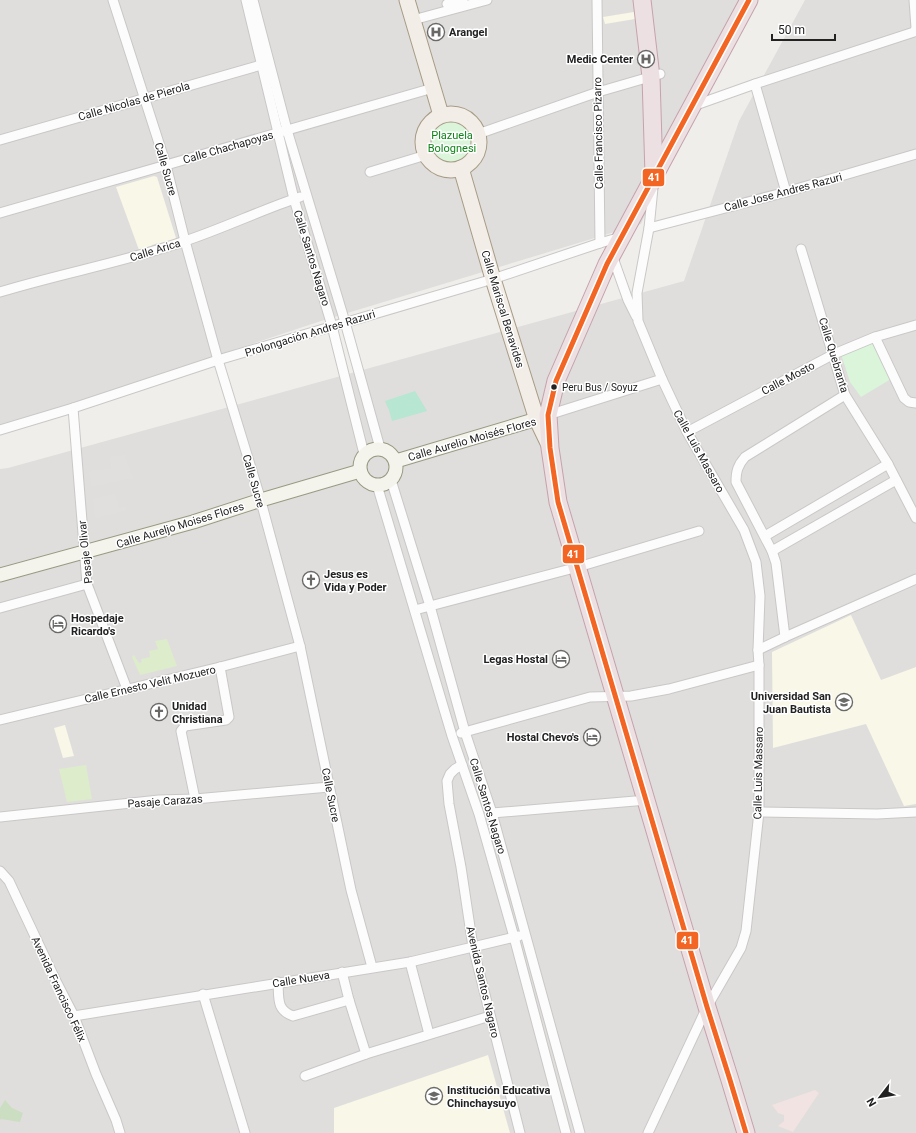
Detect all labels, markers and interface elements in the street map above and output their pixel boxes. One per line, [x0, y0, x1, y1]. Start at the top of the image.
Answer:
scale bar [772, 16, 835, 42]
hospital icon: Arangel [426, 22, 446, 42]
text: 50 m [778, 23, 805, 37]
place label: Arangel [449, 26, 488, 39]
hospital icon: Medic Center [636, 49, 656, 69]
place label: Medic Center [567, 53, 633, 66]
street label: Calle Francisco Pizarro [591, 77, 606, 189]
street label: Calle Nicolas de Pierola [77, 79, 191, 124]
street label: Calle Chachapoyas [182, 128, 275, 167]
park label: Plazuela Bolognesi [428, 129, 476, 155]
street label: Calle Sucre [152, 141, 179, 197]
line badge: 41 [642, 168, 665, 187]
street label: Calle Jose Andres Razuri [723, 170, 844, 215]
text: 41 [648, 171, 660, 184]
street label: Calle Santos Nagaro [291, 209, 332, 308]
street label: Calle Arica [128, 237, 182, 264]
street label: Calle Mariscal Benavides [478, 249, 527, 370]
street label: Prolongación Andres Razuri [243, 307, 377, 360]
street label: Calle Quebranta [816, 316, 851, 394]
street label: Calle Mosto [759, 359, 817, 398]
marker: Peru Bus / Soyuz [549, 382, 559, 392]
place label: Peru Bus / Soyuz [562, 382, 638, 393]
street label: Calle Luis Massaro [670, 408, 727, 495]
street label: Calle Aurelio Moisés Flores [407, 415, 538, 464]
street label: Calle Sucre [240, 453, 267, 509]
street label: Calle Aureljo Moises Flores [115, 500, 246, 551]
street label: Pasaje Olivar [76, 519, 95, 584]
line badge: 41 [562, 544, 585, 564]
text: 41 [567, 548, 579, 561]
place label: Jesus es Vida y Poder [324, 568, 387, 594]
church icon: Jesus es Vida y Poder [301, 570, 321, 590]
place label: Hospedaje Ricardo's [71, 612, 124, 638]
hotel icon: Hospedaje Ricardo's [48, 614, 68, 634]
hotel icon: Legas Hostal [551, 649, 571, 669]
place label: Legas Hostal [483, 653, 548, 666]
street label: Calle Ernesto Velit Mozuero [83, 663, 217, 706]
place label: Universidad San Juan Bautista [751, 690, 831, 716]
school or university icon: Universidad San Juan Bautista [834, 692, 854, 712]
place label: Unidad Christiana [172, 700, 223, 726]
church icon: Unidad Christiana [149, 702, 169, 722]
hotel icon: Hostal Chevo's [582, 727, 602, 747]
street label: Calle Luis Massaro [751, 727, 766, 819]
place label: Hostal Chevo's [507, 731, 579, 744]
street label: Calle Santos Nagaro [467, 757, 508, 856]
street label: Calle Sucre [319, 767, 342, 823]
street label: Pasaje Carazas [127, 792, 203, 811]
street label: Avenida Santos Nagaro [463, 925, 502, 1039]
line badge: 41 [676, 931, 699, 950]
text: 41 [681, 934, 693, 947]
street label: Avenida Francisco Félix [28, 935, 89, 1044]
street label: Calle Nueva [271, 969, 331, 990]
north arrow [860, 1077, 900, 1117]
place label: Institución Educativa Chinchaysuyo [447, 1084, 550, 1110]
school or university icon: Institución Educativa Chinchaysuyo [424, 1086, 444, 1106]
text: N [864, 1095, 879, 1109]

